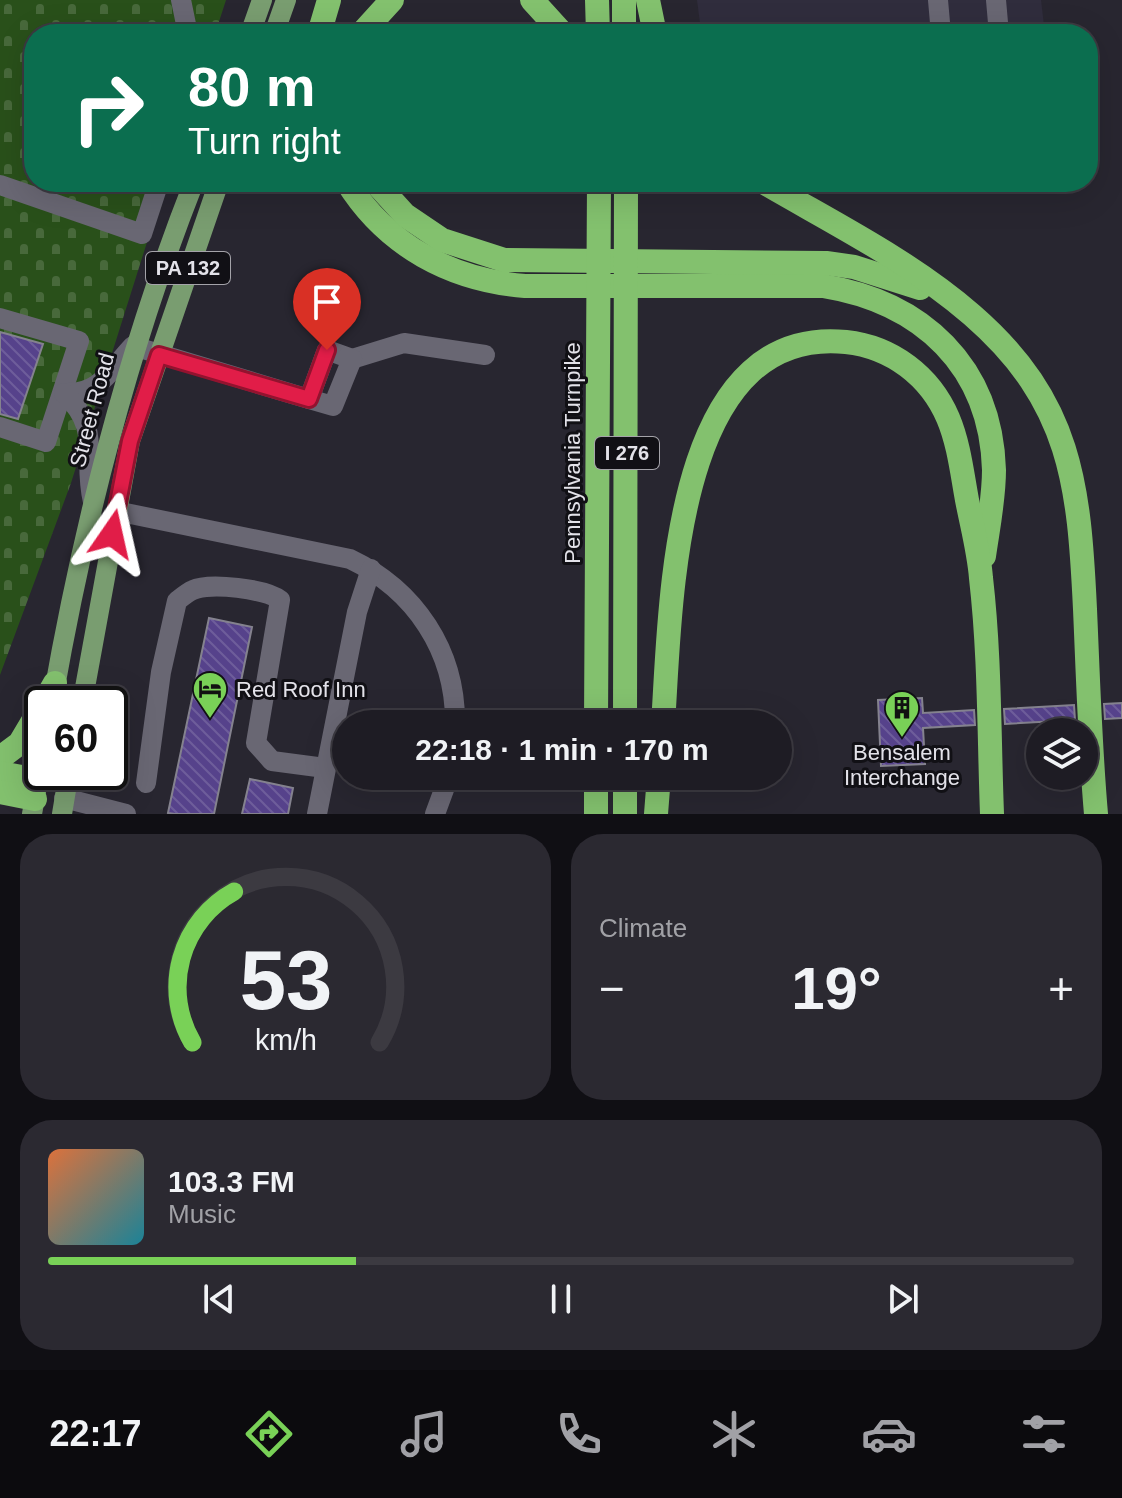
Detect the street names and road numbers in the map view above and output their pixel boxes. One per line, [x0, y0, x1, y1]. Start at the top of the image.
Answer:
road number: PA 132 [146, 252, 230, 284]
street label: Pennsylvania Turnpike [560, 342, 585, 564]
street label: Street Road [65, 350, 119, 470]
road number: I 276 [595, 437, 659, 469]

